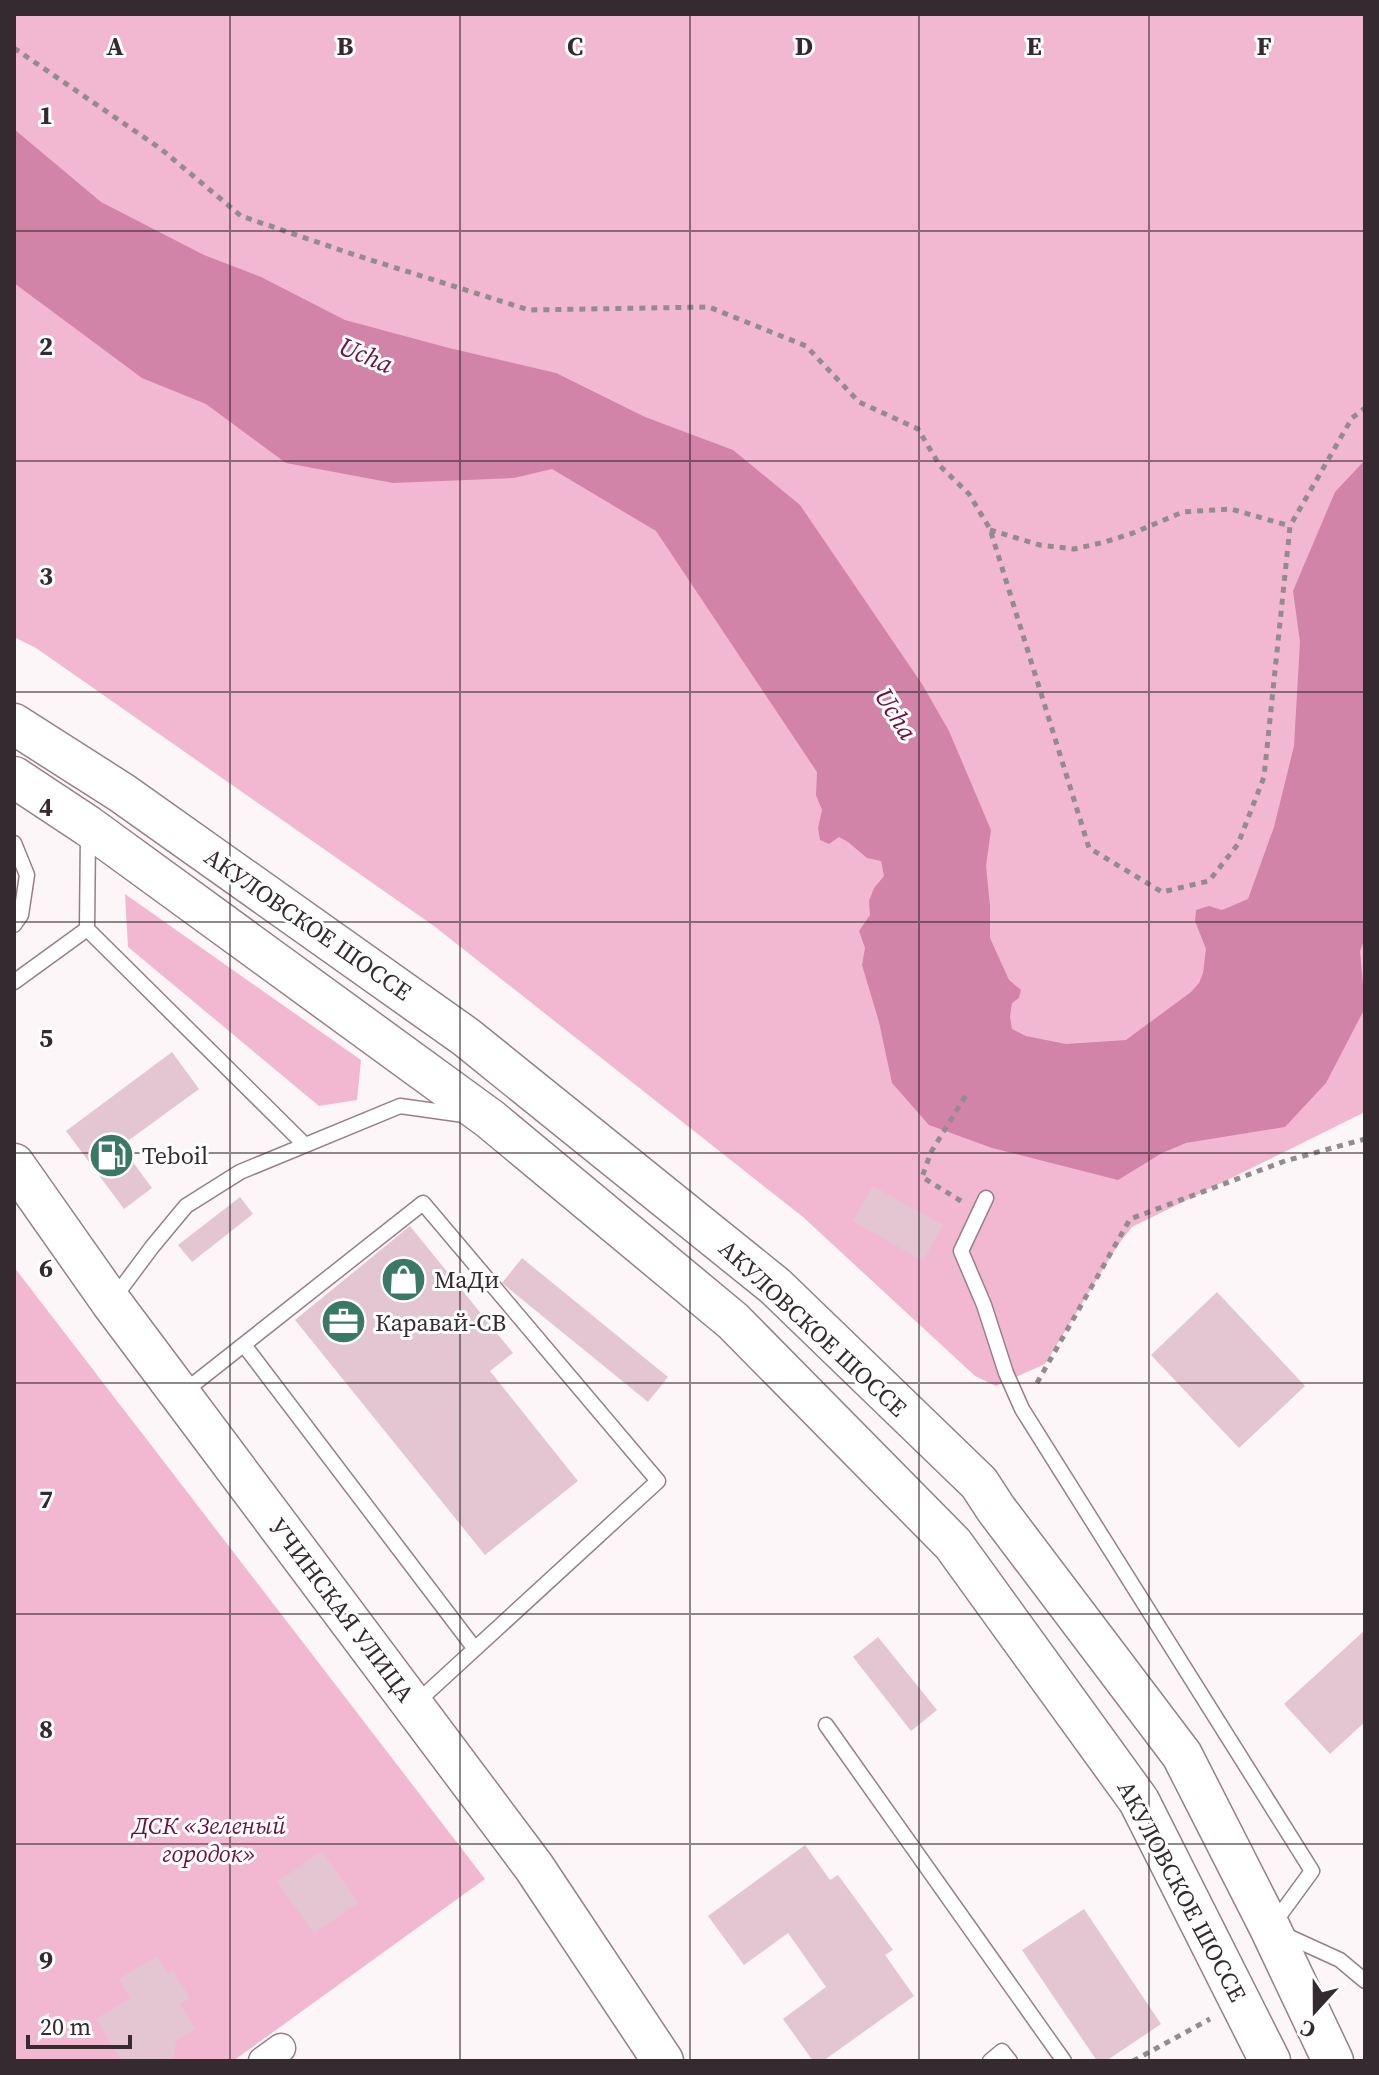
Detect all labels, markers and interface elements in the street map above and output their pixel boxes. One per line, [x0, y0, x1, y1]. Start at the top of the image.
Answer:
text: A [106, 28, 124, 64]
text: B [337, 28, 354, 64]
text: C [567, 28, 583, 64]
text: D [795, 28, 813, 64]
text: E [1026, 28, 1042, 64]
text: F [1256, 28, 1272, 64]
text: 1 [39, 97, 53, 133]
text: 2 [39, 328, 53, 364]
water label: Ucha [334, 328, 399, 382]
text: 3 [39, 558, 53, 594]
water label: Ucha [866, 681, 926, 747]
text: 4 [39, 789, 53, 825]
street label: АКУЛОВСКОЕ ШОССЕ [198, 840, 418, 1008]
text: 5 [39, 1020, 53, 1056]
fuel station icon: Teboil [87, 1131, 135, 1179]
place label: Teboil [142, 1139, 208, 1172]
street label: АКУЛОВСКОЕ ШОССЕ [712, 1232, 914, 1424]
text: 6 [39, 1250, 53, 1286]
shop icon: МаДи [379, 1255, 427, 1303]
place label: МаДи [434, 1263, 499, 1296]
office icon: Каравай-СВ [320, 1298, 368, 1346]
place label: Каравай-СВ [375, 1306, 506, 1339]
text: 7 [39, 1481, 53, 1517]
street label: УЧИНСКАЯ УЛИЦА [262, 1511, 422, 1709]
text: 8 [39, 1711, 53, 1747]
street label: АКУЛОВСКОЕ ШОССЕ [1110, 1775, 1254, 2007]
park label: ДСК «Зеленый городок» [130, 1809, 286, 1870]
text: 9 [39, 1942, 53, 1978]
north arrow [1275, 1971, 1355, 2051]
scale bar [28, 1999, 130, 2049]
text: 20 m [40, 2010, 91, 2043]
text: С [1296, 2013, 1320, 2046]

